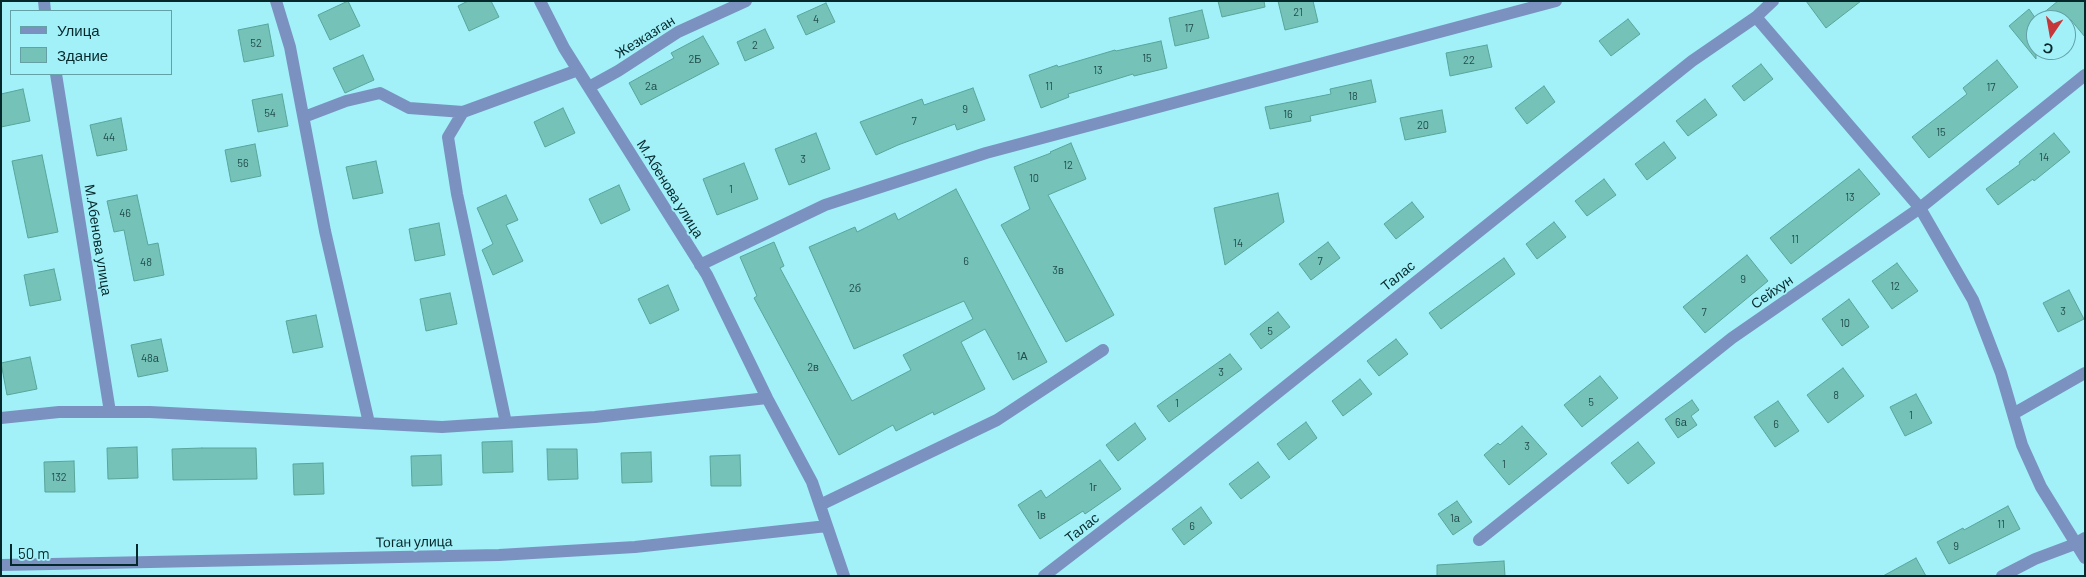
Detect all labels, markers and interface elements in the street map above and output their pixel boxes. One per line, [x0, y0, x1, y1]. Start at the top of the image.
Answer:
house number: 21 [1293, 5, 1303, 19]
legend [10, 10, 172, 75]
north arrow [2026, 10, 2076, 60]
street label: Жезказган [612, 12, 678, 62]
house number: 4 [813, 12, 819, 26]
text: Улица [57, 21, 100, 39]
house number: 17 [1184, 21, 1194, 35]
house number: 52 [250, 36, 262, 50]
house number: 2 [752, 38, 758, 52]
text: С [2041, 40, 2055, 59]
text: Здание [57, 46, 108, 64]
house number: 15 [1142, 51, 1152, 65]
house number: 2Б [688, 52, 702, 66]
house number: 22 [1463, 53, 1475, 67]
house number: 13 [1093, 63, 1103, 77]
house number: 2а [645, 79, 657, 93]
house number: 11 [1045, 79, 1053, 93]
house number: 17 [1986, 80, 1996, 94]
house number: 18 [1348, 89, 1358, 103]
house number: 9 [962, 102, 968, 116]
house number: 54 [264, 106, 276, 120]
house number: 16 [1283, 107, 1293, 121]
house number: 7 [911, 114, 917, 128]
house number: 20 [1417, 118, 1429, 132]
house number: 15 [1936, 125, 1946, 139]
house number: 44 [103, 130, 115, 144]
street label: М.Абенова улица [633, 137, 707, 241]
house number: 14 [2039, 150, 2049, 164]
house number: 3 [800, 152, 806, 166]
house number: 56 [237, 156, 249, 170]
house number: 12 [1063, 158, 1073, 172]
house number: 10 [1029, 171, 1039, 185]
house number: 1 [729, 182, 733, 196]
street label: М.Абенова улица [81, 183, 115, 297]
house number: 13 [1845, 190, 1855, 204]
house number: 46 [119, 206, 131, 220]
house number: 11 [1791, 232, 1799, 246]
house number: 14 [1233, 236, 1243, 250]
house number: 6 [963, 254, 969, 268]
house number: 7 [1317, 254, 1323, 268]
house number: 48 [140, 255, 152, 269]
street label: Талас [1378, 257, 1418, 295]
house number: 3в [1052, 263, 1064, 277]
house number: 9 [1740, 272, 1746, 286]
street label: Сейхун [1748, 272, 1796, 312]
house number: 12 [1890, 279, 1900, 293]
house number: 2б [849, 281, 861, 295]
house number: 3 [2060, 304, 2066, 318]
house number: 7 [1701, 305, 1707, 319]
house number: 10 [1840, 316, 1850, 330]
house number: 5 [1267, 324, 1273, 338]
house number: 1А [1016, 349, 1028, 363]
house number: 48а [141, 351, 159, 365]
house number: 2в [807, 360, 819, 374]
house number: 3 [1218, 365, 1224, 379]
house number: 8 [1833, 388, 1839, 402]
house number: 5 [1588, 395, 1594, 409]
house number: 1 [1175, 396, 1179, 410]
house number: 1 [1909, 408, 1913, 422]
house number: 6а [1675, 415, 1687, 429]
house number: 6 [1773, 417, 1779, 431]
house number: 3 [1524, 439, 1530, 453]
house number: 1 [1502, 457, 1506, 471]
house number: 132 [51, 470, 67, 484]
house number: 1г [1089, 480, 1097, 494]
house number: 1в [1036, 508, 1046, 522]
street label: Талас [1062, 509, 1102, 547]
house number: 1а [1450, 511, 1460, 525]
house number: 11 [1997, 517, 2005, 531]
house number: 6 [1189, 519, 1195, 533]
street label: Тоган улица [375, 533, 453, 551]
scale bar [12, 534, 140, 566]
house number: 9 [1953, 539, 1959, 553]
text: 50 m [18, 544, 50, 562]

